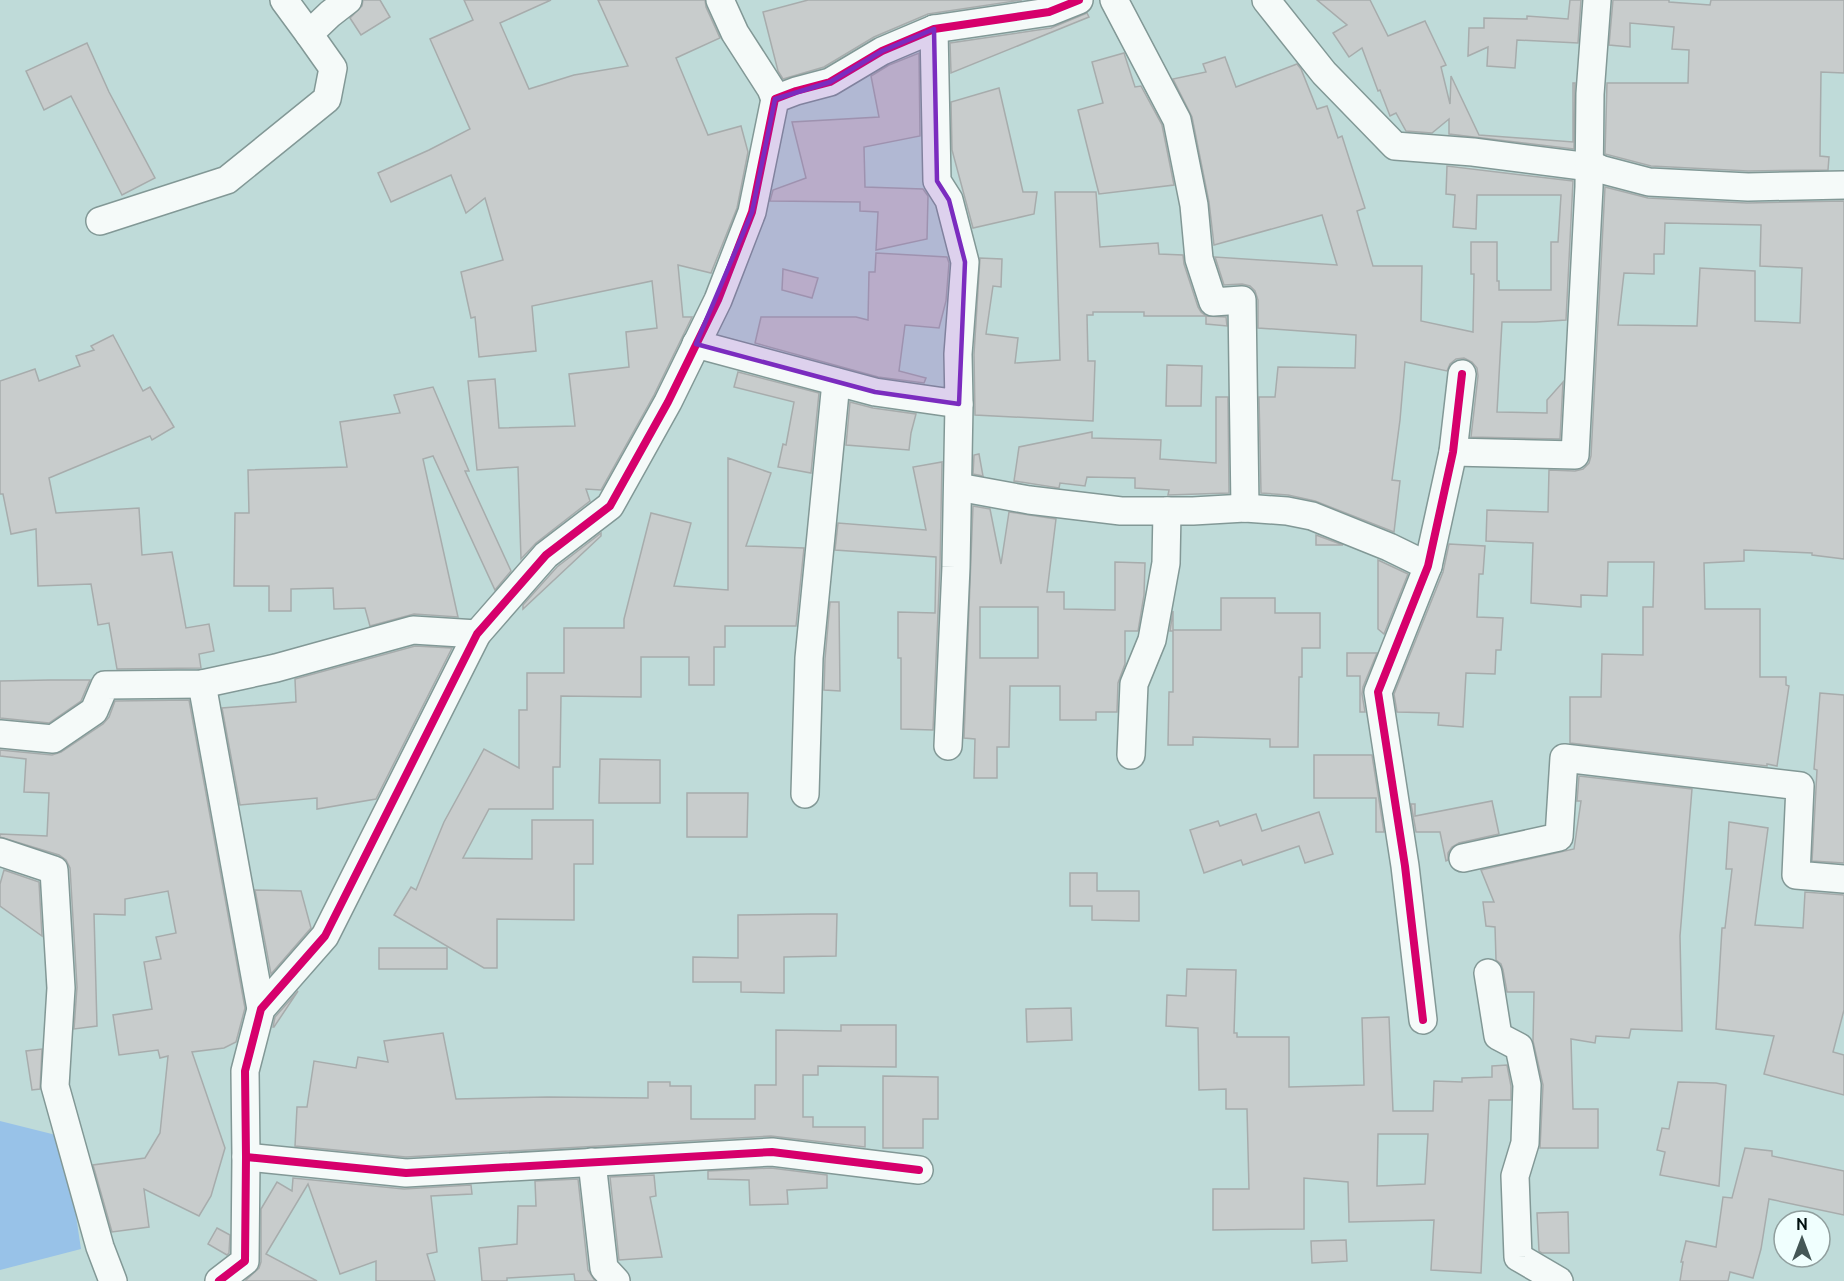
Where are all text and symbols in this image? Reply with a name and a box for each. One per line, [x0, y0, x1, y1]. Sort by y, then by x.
north arrow [1772, 1209, 1832, 1269]
text: N [1796, 1215, 1808, 1233]

